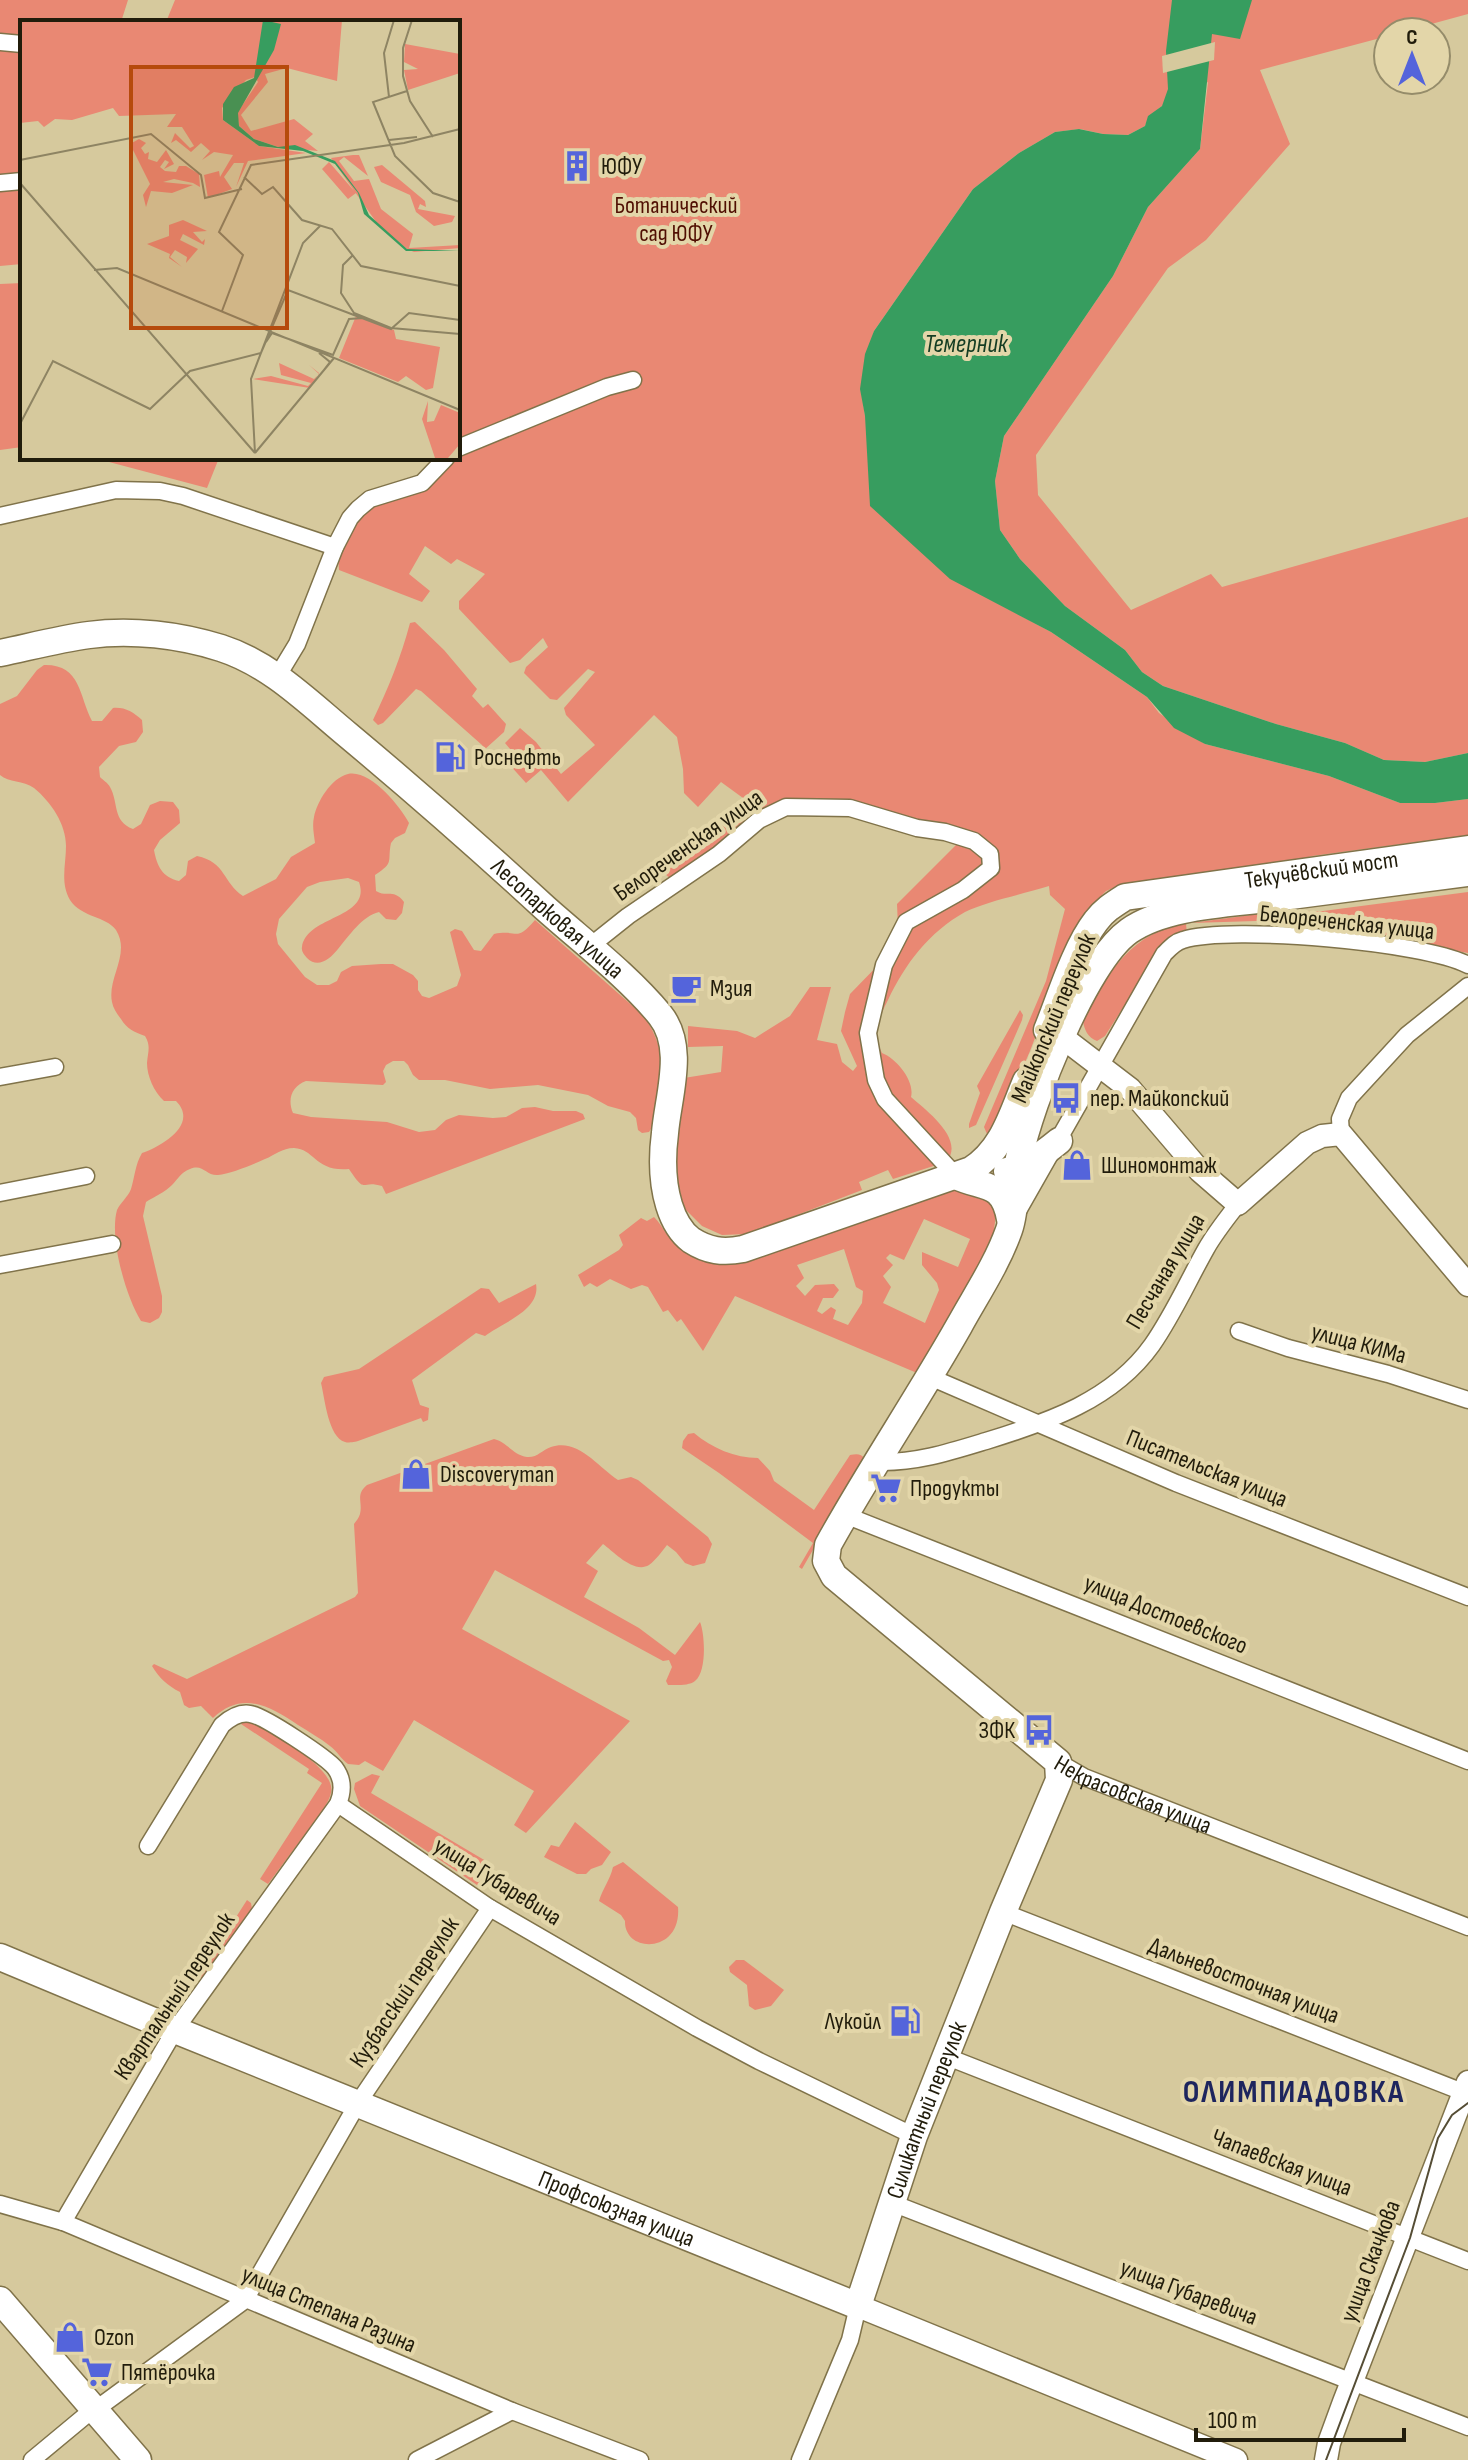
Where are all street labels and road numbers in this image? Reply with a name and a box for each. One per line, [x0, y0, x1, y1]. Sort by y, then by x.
street label: Белореченская улица [608, 783, 768, 908]
street label: Текучёвский мост [1243, 845, 1400, 895]
street label: Лесопарковая улица [484, 852, 630, 985]
street label: Белореченская улица [1258, 899, 1436, 946]
street label: Майкопский переулок [1005, 928, 1103, 1107]
street label: Песчаная улица [1120, 1208, 1211, 1334]
street label: улица КИМа [1308, 1317, 1409, 1370]
street label: Писательская улица [1122, 1423, 1292, 1514]
street label: улица Достоевского [1080, 1568, 1252, 1660]
street label: Некрасовская улица [1049, 1749, 1216, 1840]
street label: улица Губаревича [429, 1831, 567, 1932]
street label: Квартальный переулок [108, 1906, 242, 2086]
street label: Кузбасский переулок [343, 1911, 466, 2073]
street label: Дальневосточная улица [1144, 1931, 1343, 2030]
street label: Силикатный переулок [880, 2016, 973, 2202]
street label: Чапаевская улица [1208, 2122, 1356, 2203]
street label: Профсоюзная улица [534, 2164, 699, 2254]
street label: улица Скачкова [1334, 2196, 1407, 2326]
street label: улица Губаревича [1116, 2253, 1262, 2332]
street label: улица Степана Разина [237, 2260, 420, 2359]

